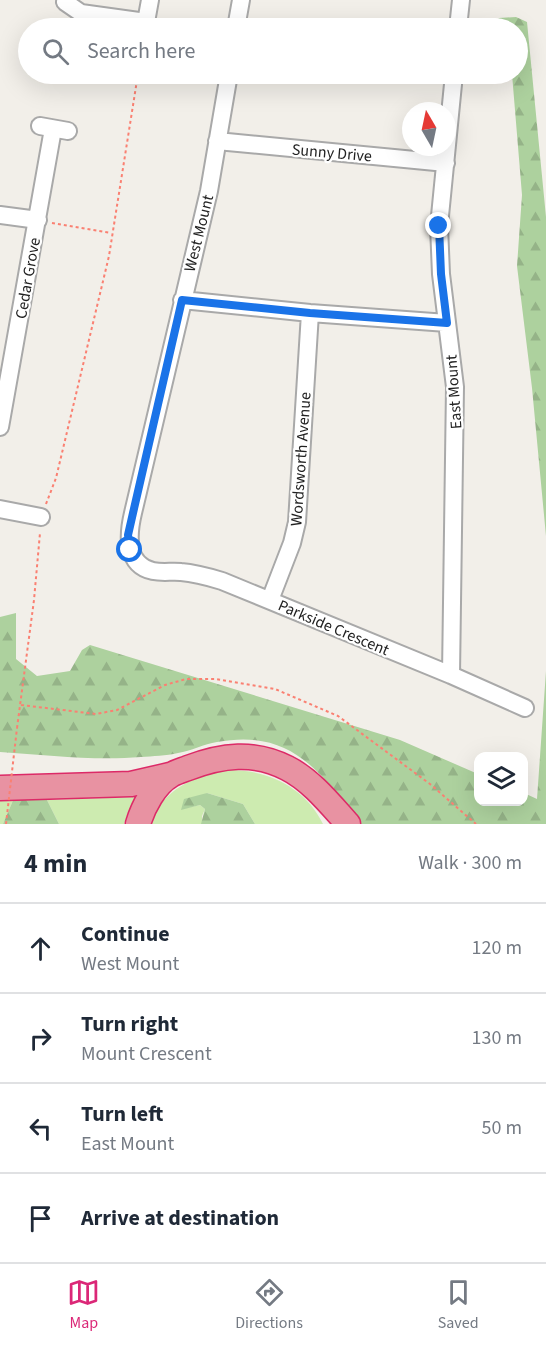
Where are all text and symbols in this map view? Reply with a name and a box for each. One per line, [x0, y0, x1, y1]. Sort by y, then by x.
search box [18, 18, 528, 84]
icon: search [39, 35, 72, 68]
text: Search here [87, 35, 195, 67]
north arrow [402, 102, 456, 156]
street label: Sunny Drive [291, 139, 373, 167]
street label: West Mount [179, 192, 219, 274]
route end [425, 212, 451, 238]
street label: Cedar Grove [10, 236, 46, 320]
street label: East Mount [440, 353, 468, 430]
street label: Wordsworth Avenue [285, 391, 317, 527]
route start [116, 536, 142, 562]
street label: Parkside Crescent [275, 595, 393, 661]
map controls [474, 752, 528, 806]
button: layers [474, 752, 528, 806]
text: 4 min [24, 845, 87, 882]
text: Walk · 300 m [418, 849, 522, 877]
text: Continue [81, 918, 170, 950]
icon: ahead [24, 932, 57, 965]
text: 120 m [472, 934, 522, 962]
text: West Mount [81, 950, 179, 978]
text: Turn right [81, 1008, 178, 1040]
icon: right [24, 1022, 57, 1055]
text: 130 m [472, 1024, 522, 1052]
text: Mount Crescent [81, 1040, 212, 1068]
text: Turn left [81, 1098, 163, 1130]
icon: left [24, 1112, 57, 1145]
text: 50 m [482, 1114, 522, 1142]
text: East Mount [81, 1130, 174, 1158]
icon: arrive [24, 1202, 57, 1235]
text: Arrive at destination [81, 1202, 279, 1234]
tab: Map [67, 1276, 100, 1334]
tab: Directions [235, 1276, 303, 1334]
tab: Saved [438, 1276, 479, 1334]

